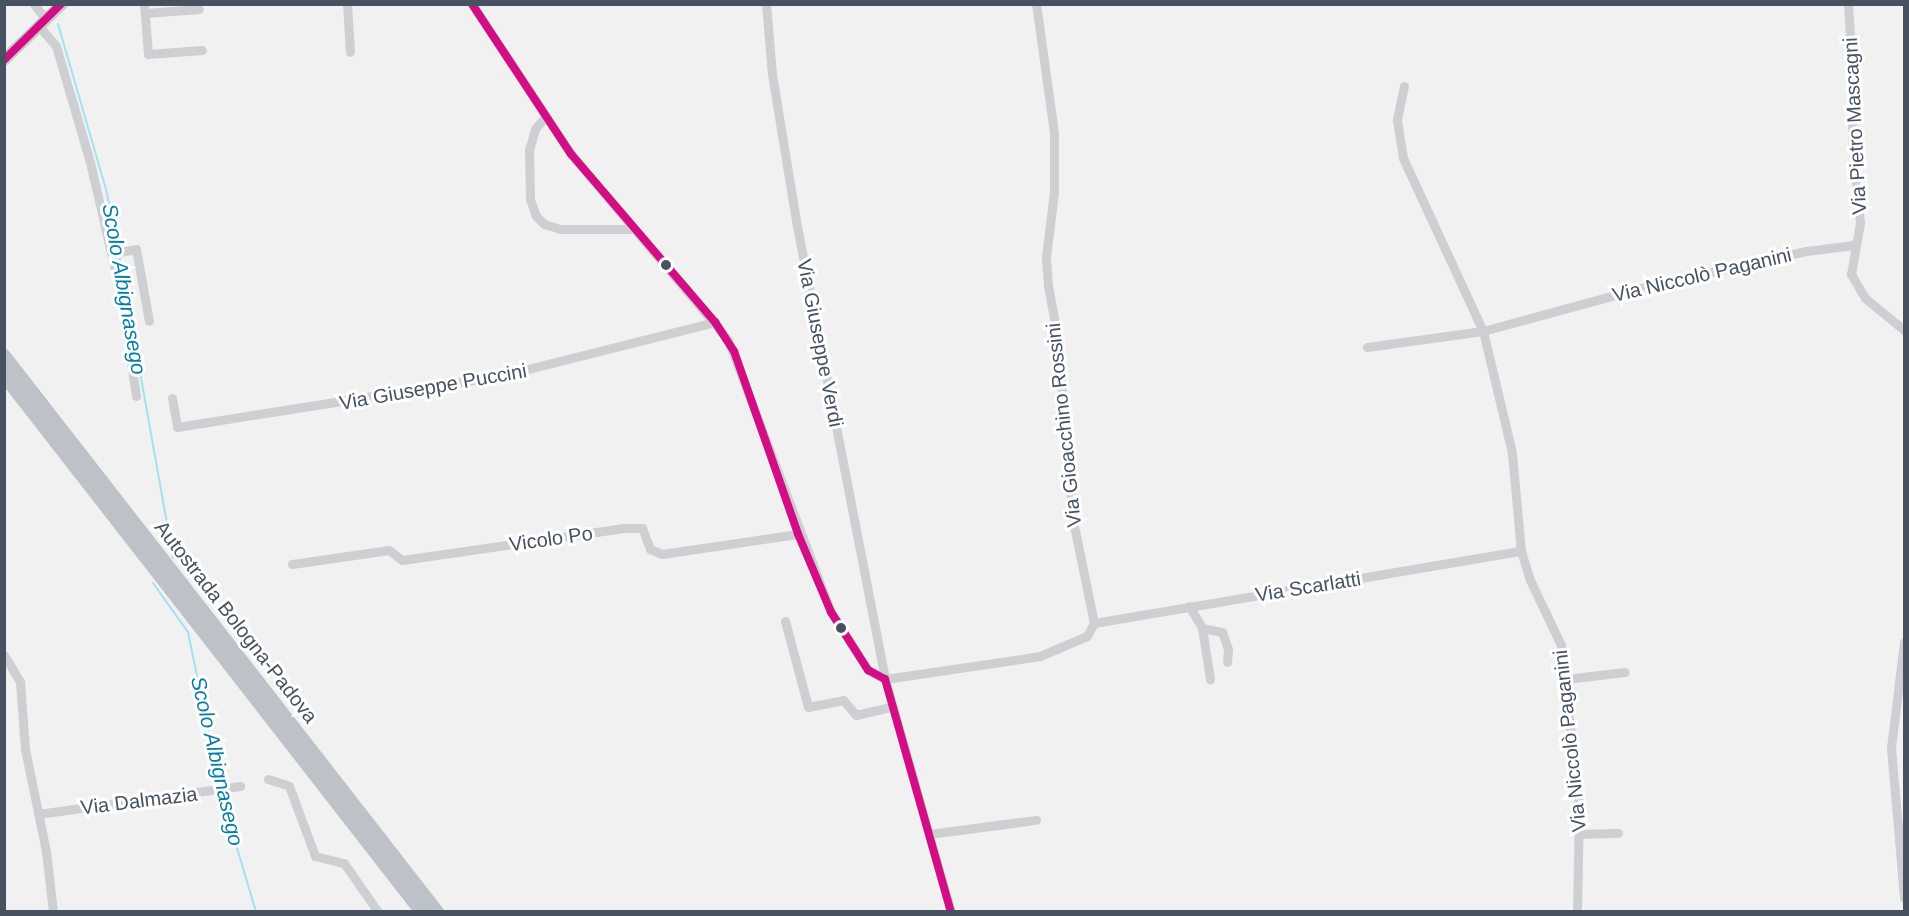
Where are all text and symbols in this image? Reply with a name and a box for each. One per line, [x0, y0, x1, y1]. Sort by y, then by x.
street label: Via Pietro Mascagni [1838, 37, 1872, 215]
water label: Scolo Albignasego [96, 201, 152, 377]
street label: Via Niccolò Paganini [1610, 243, 1794, 307]
street label: Via Giuseppe Verdi [792, 257, 848, 429]
unlabelled marker [660, 259, 672, 271]
street label: Via Gioacchino Rossini [1041, 322, 1087, 528]
street label: Via Giuseppe Puccini [337, 359, 529, 415]
street label: Autostrada Bologna-Padova [150, 516, 322, 728]
street label: Vicolo Po [508, 521, 594, 557]
street label: Via Scarlatti [1254, 567, 1362, 607]
unlabelled marker [835, 622, 847, 634]
street label: Via Niccolò Paganini [1548, 649, 1592, 833]
water label: Scolo Albignasego [185, 673, 249, 849]
street label: Via Dalmazia [79, 782, 199, 820]

